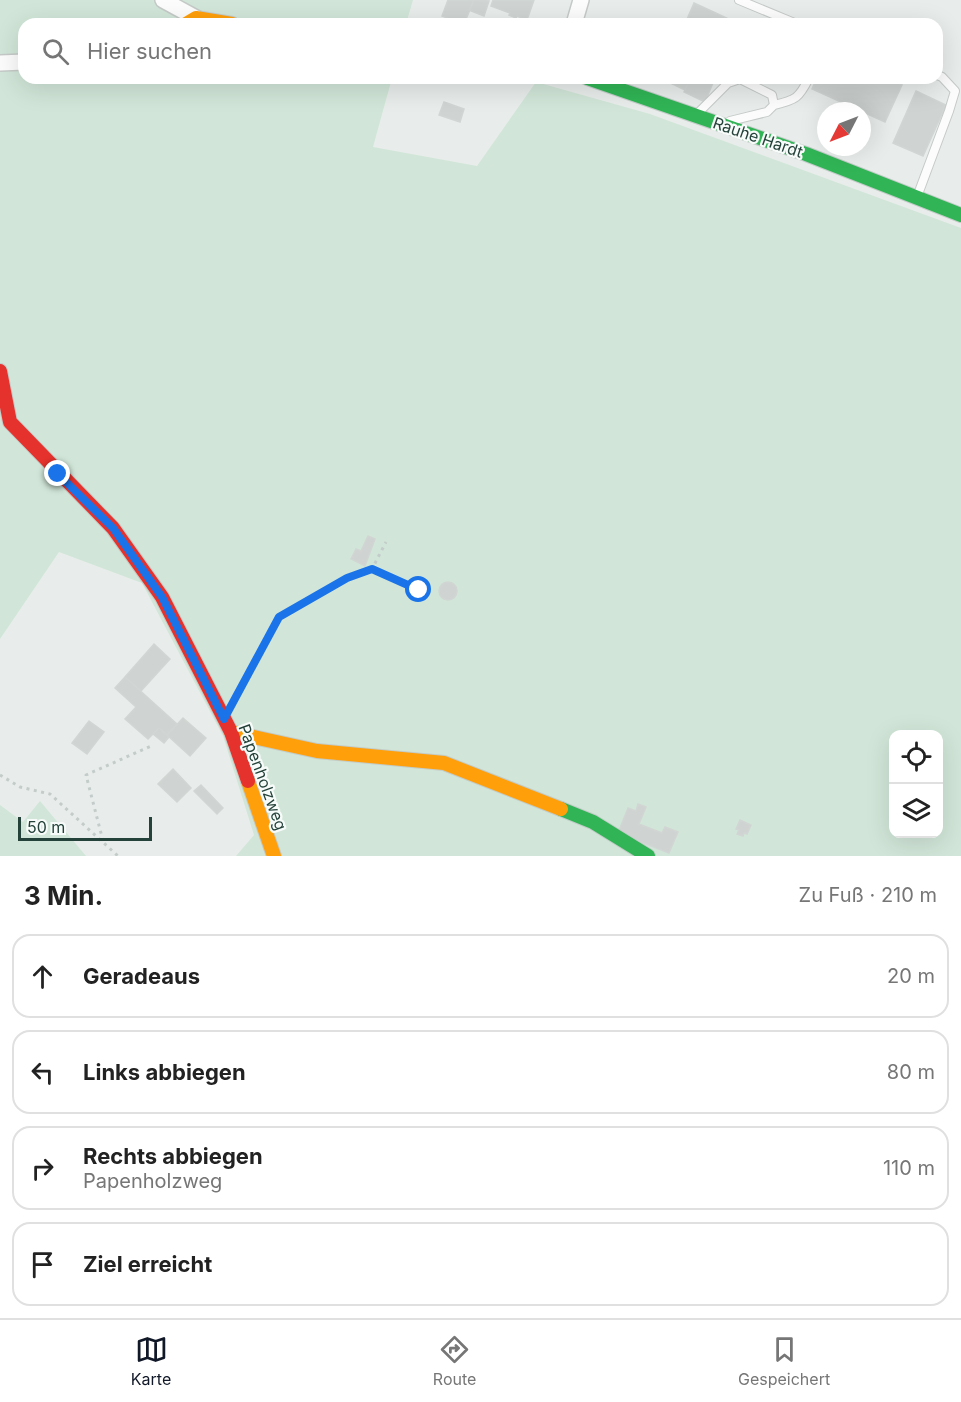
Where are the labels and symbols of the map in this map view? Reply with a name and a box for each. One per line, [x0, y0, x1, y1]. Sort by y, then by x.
north arrow [817, 102, 871, 156]
street label: Rauhe Hardt [710, 112, 806, 162]
route end [44, 460, 70, 486]
route start [405, 576, 431, 602]
street label: Papenholzweg [235, 721, 291, 833]
scale bar [18, 814, 152, 842]

